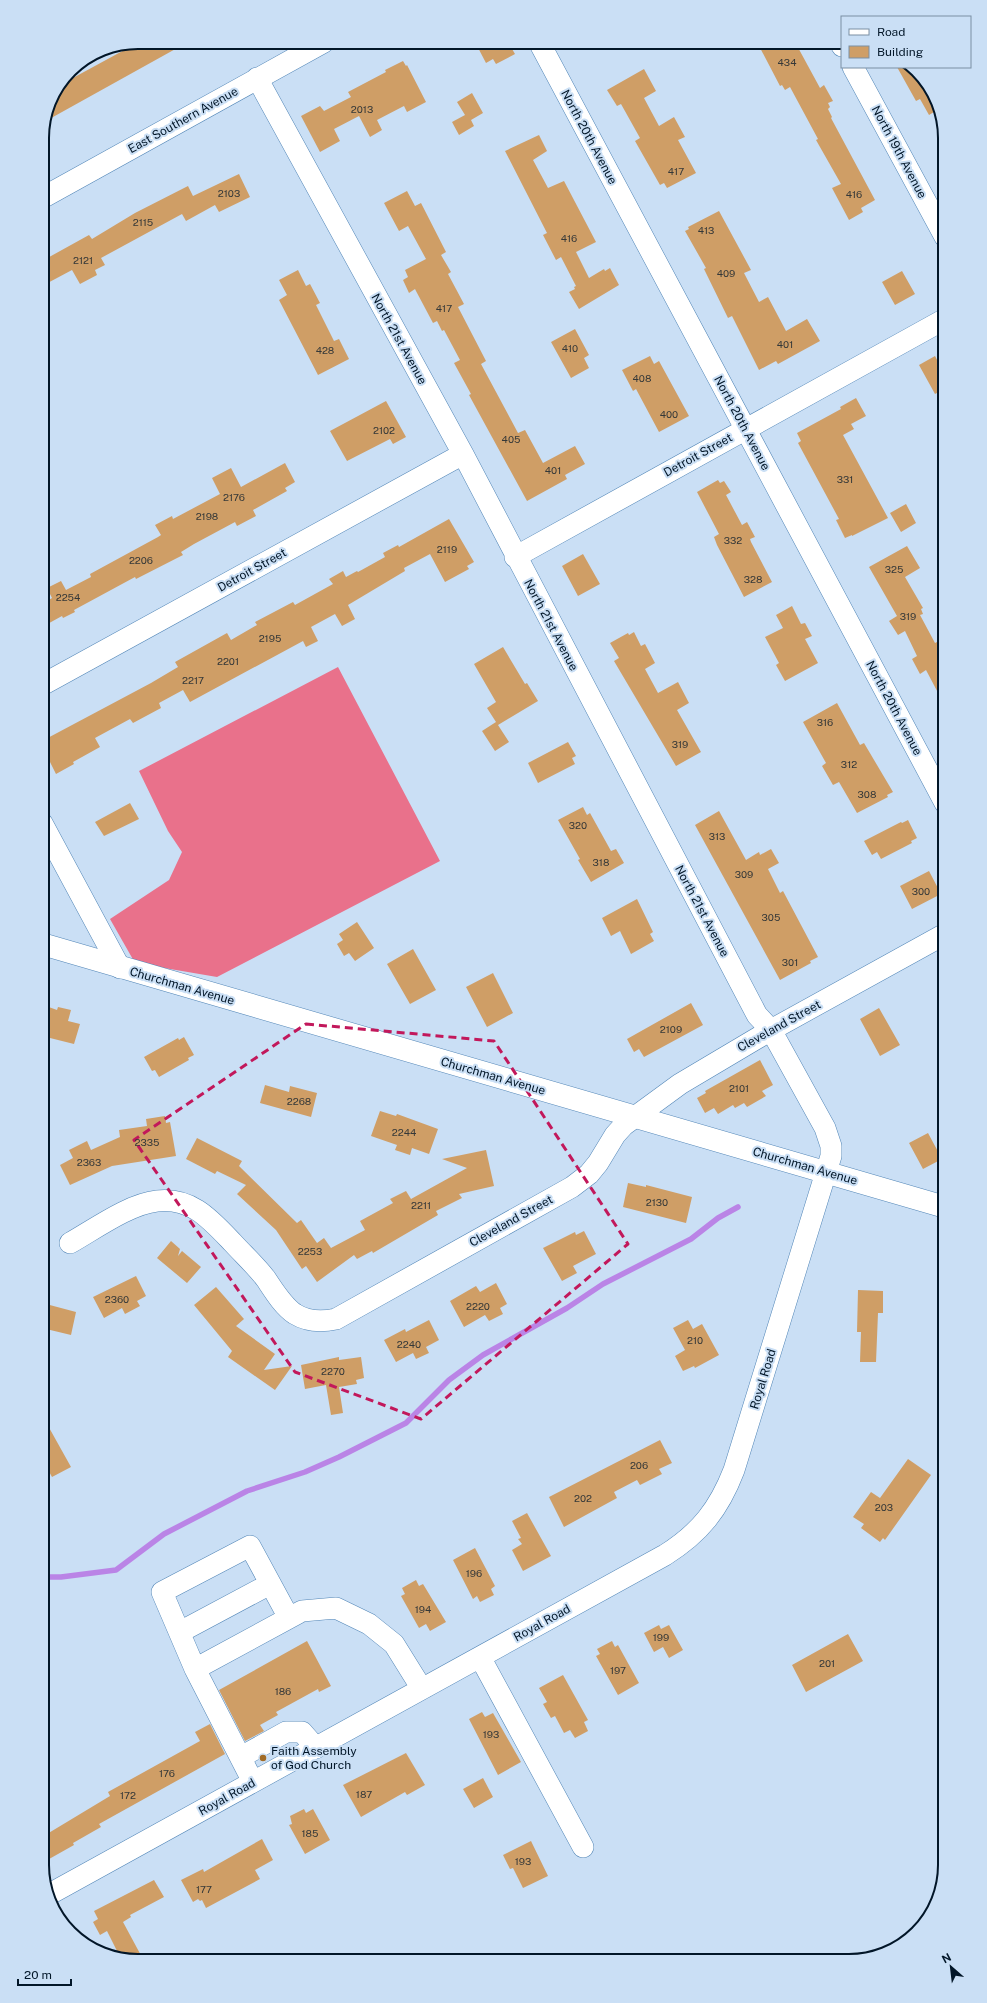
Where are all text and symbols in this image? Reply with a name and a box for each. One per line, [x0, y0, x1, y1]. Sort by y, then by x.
legend [841, 16, 971, 68]
text: Road [877, 25, 905, 39]
text: Building [877, 45, 923, 59]
house number: 434 [778, 56, 796, 68]
street label: East Southern Avenue [126, 84, 241, 156]
street label: North 20th Avenue [558, 87, 620, 187]
house number: 2013 [351, 103, 373, 115]
street label: North 19th Avenue [869, 103, 929, 201]
house number: 417 [668, 165, 684, 177]
house number: 2103 [218, 187, 240, 199]
house number: 416 [846, 188, 862, 200]
house number: 2115 [133, 216, 153, 228]
house number: 413 [698, 224, 714, 236]
house number: 416 [561, 232, 577, 244]
house number: 2121 [73, 254, 93, 266]
house number: 409 [717, 267, 735, 279]
street label: North 21st Avenue [368, 291, 430, 387]
house number: 417 [436, 302, 452, 314]
house number: 401 [777, 338, 793, 350]
house number: 410 [562, 342, 578, 354]
house number: 428 [316, 344, 334, 356]
house number: 408 [633, 372, 651, 384]
street label: North 20th Avenue [711, 373, 773, 473]
house number: 400 [660, 408, 678, 420]
house number: 2102 [373, 424, 395, 436]
street label: Detroit Street [661, 430, 735, 480]
house number: 405 [502, 433, 520, 445]
house number: 401 [545, 464, 561, 476]
house number: 331 [837, 473, 853, 485]
house number: 2176 [223, 491, 245, 503]
house number: 2198 [196, 510, 218, 522]
house number: 332 [724, 534, 742, 546]
house number: 2119 [437, 543, 457, 555]
street label: Detroit Street [215, 545, 289, 595]
house number: 2206 [129, 554, 153, 566]
house number: 325 [885, 563, 903, 575]
house number: 328 [744, 573, 762, 585]
street label: North 21st Avenue [521, 577, 581, 673]
house number: 2254 [56, 591, 80, 603]
house number: 319 [900, 610, 916, 622]
house number: 2195 [259, 632, 281, 644]
house number: 2201 [217, 655, 239, 667]
street label: North 20th Avenue [863, 658, 925, 758]
house number: 2217 [182, 674, 204, 686]
house number: 316 [817, 716, 833, 728]
house number: 319 [672, 738, 688, 750]
house number: 312 [841, 758, 857, 770]
house number: 308 [858, 788, 876, 800]
house number: 320 [569, 819, 587, 831]
house number: 313 [709, 830, 725, 842]
house number: 318 [593, 856, 609, 868]
street label: North 21st Avenue [672, 863, 732, 959]
house number: 309 [735, 868, 753, 880]
house number: 300 [912, 885, 930, 897]
house number: 305 [762, 911, 780, 923]
house number: 301 [782, 956, 798, 968]
street label: Churchman Avenue [128, 964, 236, 1008]
street label: Cleveland Street [735, 997, 823, 1055]
house number: 2109 [660, 1023, 682, 1035]
street label: Churchman Avenue [439, 1054, 547, 1098]
house number: 2101 [729, 1082, 749, 1094]
house number: 2268 [287, 1095, 311, 1107]
house number: 2244 [392, 1126, 416, 1138]
house number: 2335 [135, 1136, 159, 1148]
street label: Churchman Avenue [751, 1144, 859, 1188]
house number: 2363 [77, 1156, 101, 1168]
street label: Cleveland Street [467, 1192, 555, 1250]
house number: 2130 [646, 1196, 668, 1208]
house number: 2211 [411, 1199, 431, 1211]
house number: 2253 [298, 1245, 322, 1257]
house number: 2360 [105, 1293, 129, 1305]
house number: 2220 [466, 1300, 490, 1312]
house number: 210 [687, 1334, 703, 1346]
house number: 2240 [397, 1338, 421, 1350]
street label: Royal Road [747, 1347, 779, 1411]
house number: 2270 [321, 1365, 345, 1377]
house number: 206 [630, 1459, 648, 1471]
house number: 202 [574, 1492, 592, 1504]
house number: 203 [875, 1501, 893, 1513]
house number: 196 [466, 1567, 482, 1579]
street label: Royal Road [511, 1602, 573, 1644]
house number: 194 [415, 1603, 431, 1615]
house number: 199 [653, 1631, 669, 1643]
house number: 201 [819, 1657, 835, 1669]
house number: 197 [610, 1664, 626, 1676]
house number: 186 [275, 1685, 291, 1697]
house number: 193 [483, 1728, 499, 1740]
place label: Faith Assembly of God Church [271, 1744, 357, 1772]
marker: Faith Assembly of God Church [258, 1753, 268, 1763]
house number: 176 [159, 1767, 175, 1779]
street label: Royal Road [196, 1776, 258, 1818]
house number: 187 [356, 1788, 372, 1800]
house number: 172 [120, 1789, 136, 1801]
house number: 185 [302, 1827, 318, 1839]
house number: 193 [515, 1855, 531, 1867]
house number: 177 [196, 1883, 212, 1895]
north arrow [931, 1947, 971, 1987]
text: N [940, 1951, 953, 1965]
scale bar [18, 1961, 71, 1987]
text: 20 m [24, 1968, 52, 1982]

